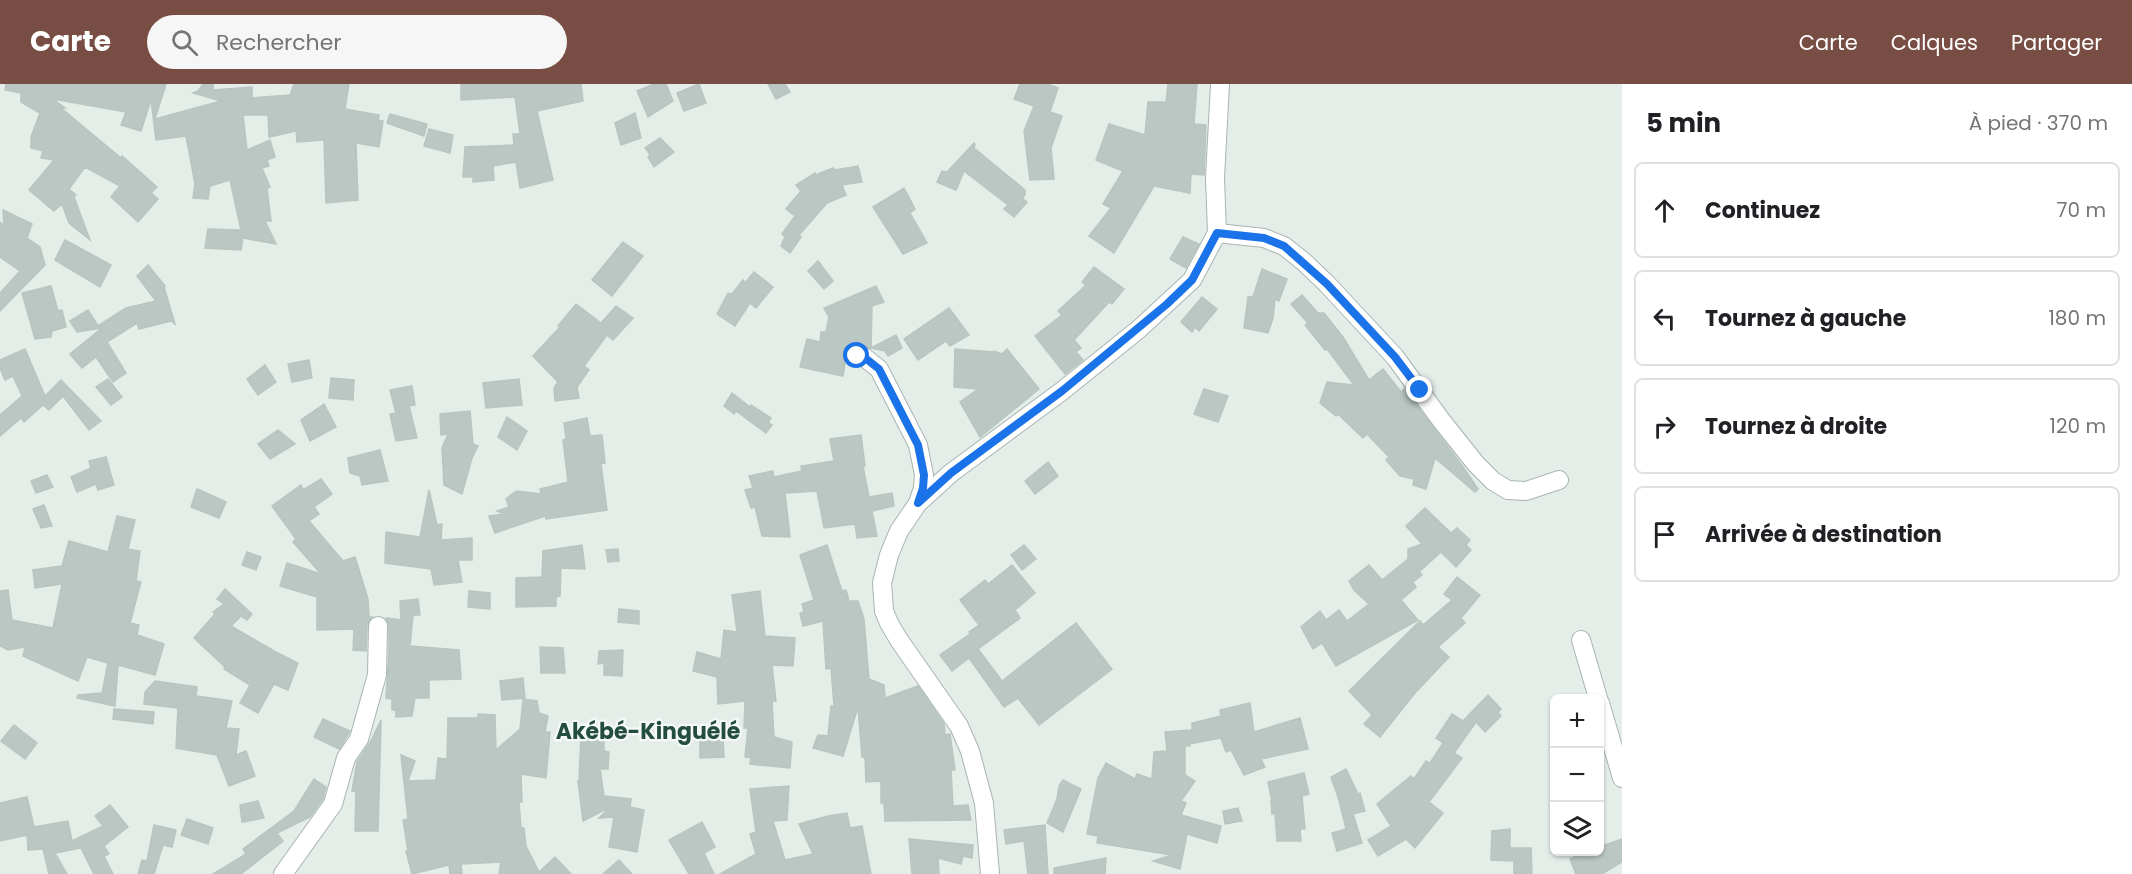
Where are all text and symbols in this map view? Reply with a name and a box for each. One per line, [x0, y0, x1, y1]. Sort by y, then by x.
search box [147, 15, 567, 69]
text: Carte [30, 22, 111, 61]
icon: search [168, 26, 201, 59]
text: Rechercher [216, 27, 342, 58]
text: Carte [1799, 28, 1858, 57]
text: Calques [1891, 28, 1978, 57]
text: Partager [2011, 28, 2102, 57]
text: 5 min [1646, 105, 1721, 141]
text: À pied · 370 m [1969, 109, 2108, 137]
icon: ahead [1648, 194, 1681, 227]
text: Continuez [1705, 195, 1820, 226]
text: 70 m [2057, 196, 2106, 224]
icon: left [1648, 302, 1681, 335]
text: Tournez à gauche [1705, 303, 1906, 334]
text: 180 m [2048, 304, 2106, 332]
route start [843, 342, 869, 368]
route end [1406, 376, 1432, 402]
icon: right [1648, 410, 1681, 443]
text: Tournez à droite [1705, 411, 1887, 442]
text: 120 m [2050, 412, 2106, 440]
icon: arrive [1648, 518, 1681, 551]
text: Arrivée à destination [1705, 519, 1942, 550]
map controls [1550, 694, 1604, 856]
button: + [1550, 694, 1604, 748]
district label: Akébé-Kinguélé [556, 716, 740, 747]
button: − [1550, 748, 1604, 802]
button: layers [1550, 802, 1604, 856]

